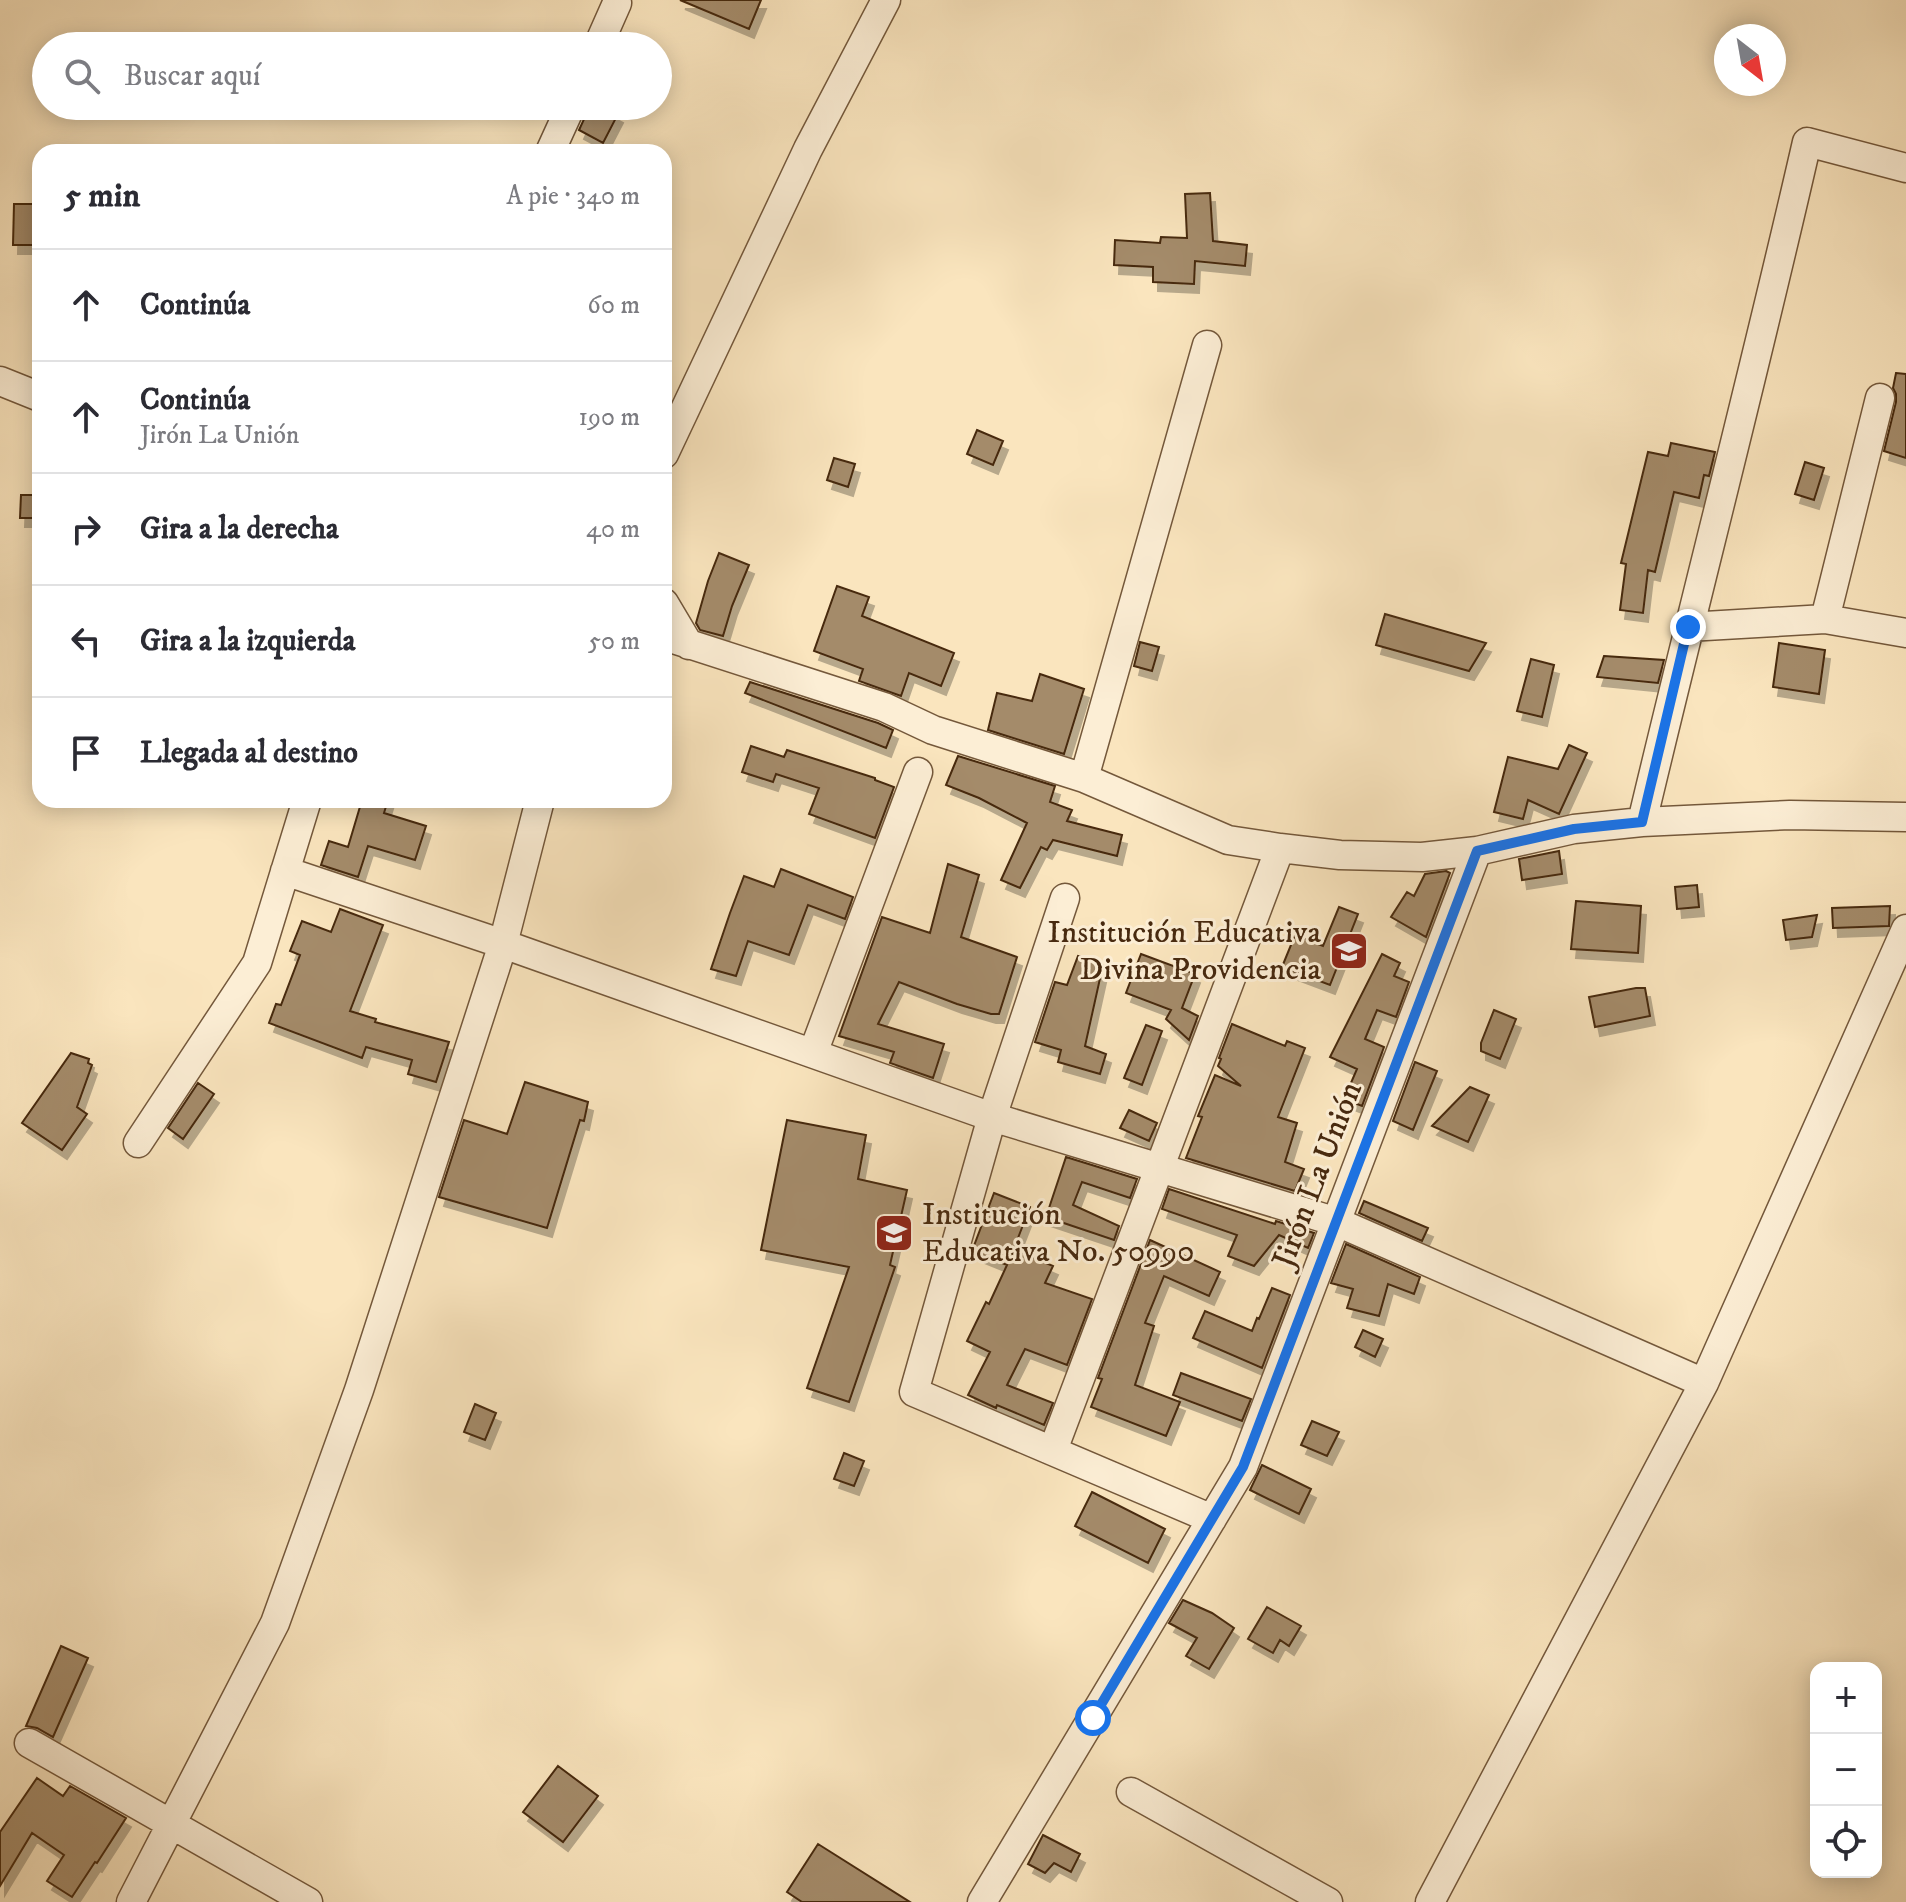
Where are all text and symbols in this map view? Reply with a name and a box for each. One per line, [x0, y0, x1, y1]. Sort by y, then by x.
north arrow [1714, 24, 1786, 96]
search box [32, 32, 672, 120]
icon: search [60, 54, 104, 98]
text: Buscar aquí [124, 58, 261, 95]
text: 5 min [64, 175, 140, 217]
text: A pie · 340 m [506, 180, 640, 213]
icon: ahead [64, 283, 108, 327]
text: Continúa [140, 287, 250, 324]
text: 60 m [587, 289, 640, 322]
text: Continúa [140, 382, 250, 419]
icon: ahead [64, 395, 108, 439]
text: 190 m [578, 401, 640, 434]
text: Jirón La Unión [140, 419, 299, 452]
icon: right [64, 507, 108, 551]
text: Gira a la derecha [140, 511, 339, 548]
text: 40 m [586, 513, 640, 546]
route end [1670, 609, 1706, 645]
icon: left [64, 619, 108, 663]
text: Gira a la izquierda [140, 623, 355, 660]
text: 50 m [588, 625, 640, 658]
icon: arrive [64, 731, 108, 775]
text: Llegada al destino [140, 735, 358, 772]
place label: Institución Educativa Divina Providencia [1048, 913, 1321, 990]
school or university icon: Institución Educativa Divina Providencia [1328, 930, 1370, 972]
street label: Jirón La Unión [1263, 1076, 1372, 1277]
place label: Institución Educativa No. 50990 [922, 1195, 1194, 1272]
school or university icon: Institución Educativa No. 50990 [873, 1212, 915, 1254]
map controls [1810, 1662, 1882, 1878]
button: + [1810, 1662, 1882, 1734]
route start [1075, 1700, 1111, 1736]
button: − [1810, 1734, 1882, 1806]
button: locate [1810, 1806, 1882, 1878]

